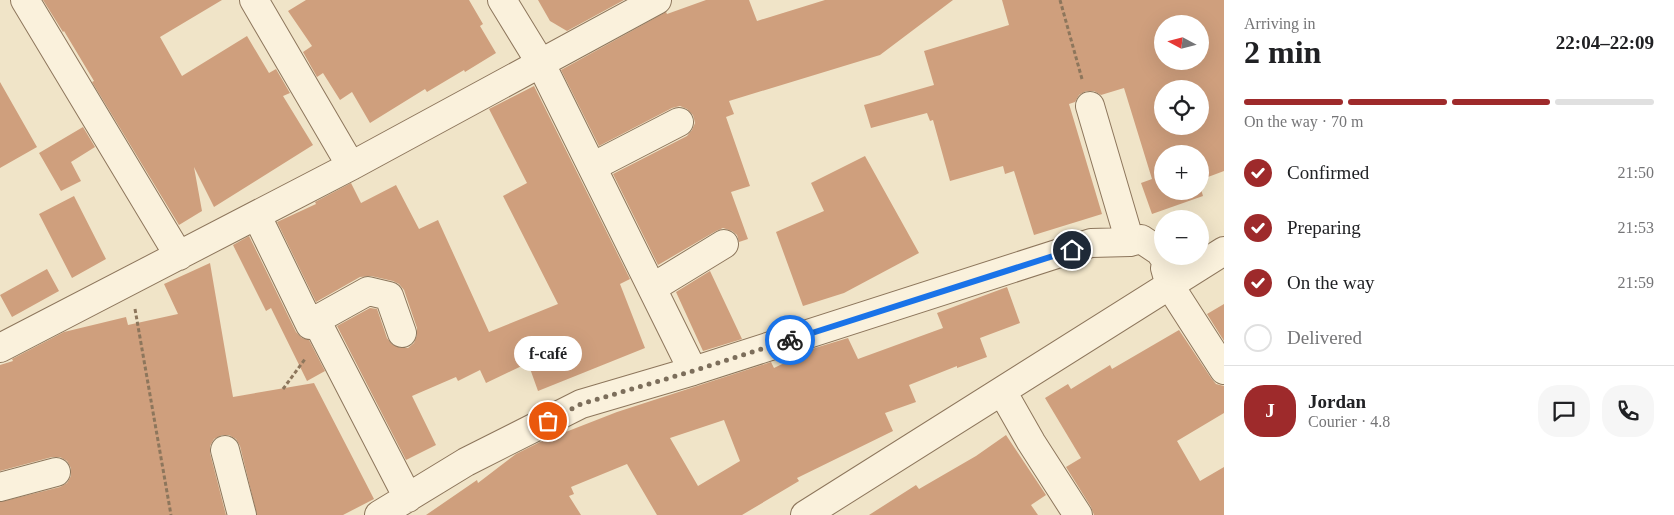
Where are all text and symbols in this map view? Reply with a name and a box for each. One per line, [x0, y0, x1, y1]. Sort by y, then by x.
north arrow [1154, 15, 1209, 70]
map controls [1154, 15, 1209, 265]
text: Arriving in [1244, 15, 1316, 32]
text: 22:04–22:09 [1556, 32, 1654, 53]
text: 2 min [1244, 34, 1321, 70]
button: locate [1154, 80, 1209, 135]
text: On the way · 70 m [1244, 113, 1364, 130]
button: + [1154, 145, 1209, 200]
icon: check [1244, 159, 1272, 187]
text: Confirmed [1287, 162, 1369, 183]
text: 21:50 [1618, 164, 1654, 181]
button: − [1154, 210, 1209, 265]
icon: check [1244, 214, 1272, 242]
text: Preparing [1287, 217, 1361, 238]
text: 21:53 [1618, 219, 1654, 236]
pin [1051, 229, 1093, 271]
icon: home [1058, 236, 1086, 264]
icon: check [1244, 269, 1272, 297]
text: On the way [1287, 272, 1375, 293]
text: 21:59 [1618, 274, 1654, 291]
courier [765, 315, 815, 365]
icon: bike [776, 326, 804, 354]
text: Delivered [1287, 327, 1362, 348]
callout: f-café [514, 336, 582, 371]
text: f-café [529, 345, 567, 362]
button: chat [1538, 385, 1590, 437]
button: phone [1602, 385, 1654, 437]
text: Jordan [1308, 391, 1366, 412]
pin [527, 400, 569, 442]
text: J [1265, 400, 1275, 421]
icon: bag [534, 407, 562, 435]
text: Courier · 4.8 [1308, 413, 1390, 430]

